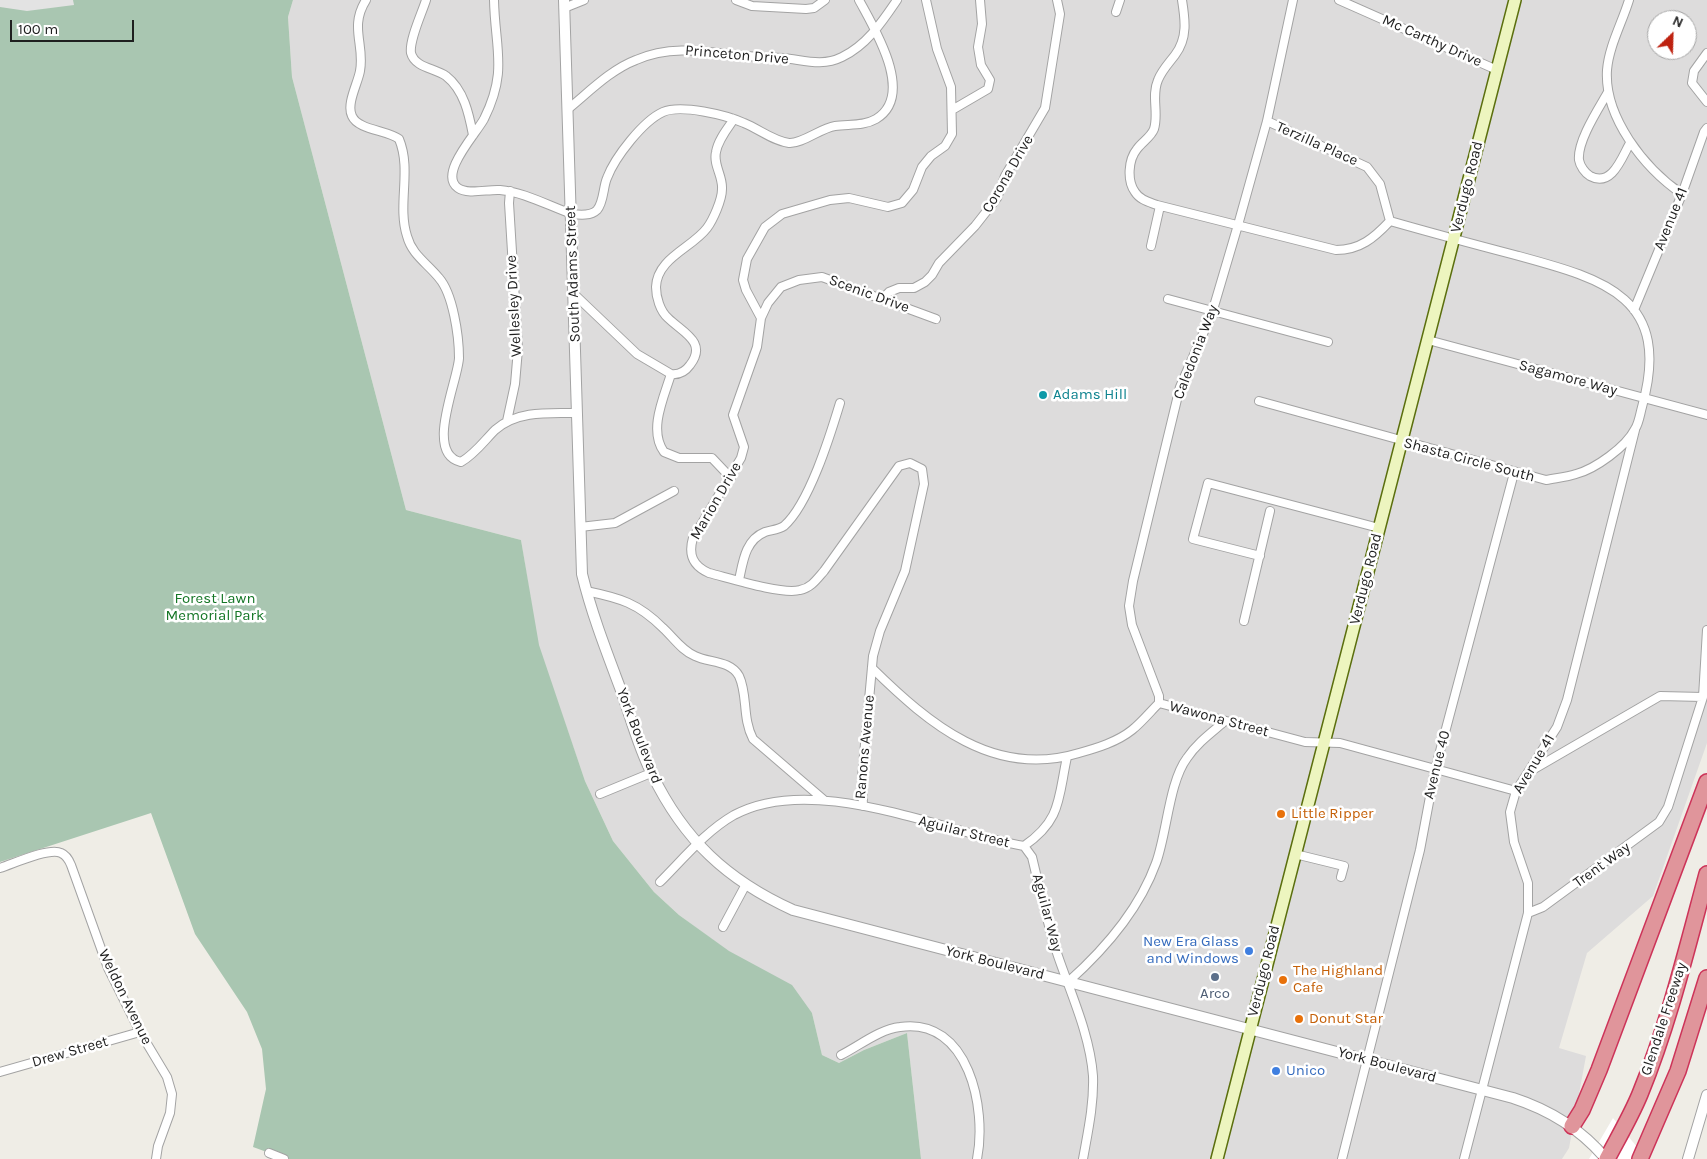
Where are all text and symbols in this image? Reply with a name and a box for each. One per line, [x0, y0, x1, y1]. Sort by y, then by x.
scale bar [12, 10, 136, 42]
north arrow [1647, 10, 1697, 60]
street label: Mc Carthy Drive [1379, 11, 1485, 71]
text: N [1670, 12, 1686, 32]
text: 100 m [18, 20, 58, 38]
street label: Princeton Drive [684, 41, 790, 69]
street label: Terzilla Place [1273, 118, 1361, 170]
street label: Corona Drive [978, 132, 1038, 216]
street label: Verdugo Road [1447, 139, 1487, 235]
street label: Avenue 41 [1650, 185, 1692, 253]
street label: South Adams Street [562, 205, 584, 343]
street label: Wellesley Drive [502, 255, 526, 357]
street label: Scenic Drive [826, 271, 912, 317]
street label: Caledonia Way [1170, 302, 1222, 402]
street label: Sagamore Way [1517, 356, 1619, 400]
place label: Adams Hill [1053, 386, 1127, 404]
marker: Adams Hill [1037, 389, 1049, 401]
street label: Shasta Circle South [1401, 434, 1537, 486]
street label: Marion Drive [687, 459, 745, 543]
street label: Verdugo Road [1346, 531, 1386, 627]
park label: Forest Lawn Memorial Park [166, 590, 264, 625]
street label: York Boulevard [612, 685, 666, 787]
street label: Ranons Avenue [851, 694, 879, 800]
street label: Wawona Street [1167, 697, 1271, 741]
street label: Avenue 40 [1420, 729, 1454, 801]
street label: Avenue 41 [1509, 731, 1559, 797]
place label: Little Ripper [1291, 805, 1374, 823]
marker: Little Ripper [1275, 808, 1287, 820]
street label: Aguilar Street [917, 812, 1011, 852]
street label: Trent Way [1570, 838, 1634, 892]
street label: Aguilar Way [1028, 872, 1066, 954]
street label: Verdugo Road [1244, 923, 1284, 1019]
place label: New Era Glass and Windows [1143, 933, 1239, 968]
street label: York Boulevard [944, 942, 1046, 984]
marker: New Era Glass and Windows [1243, 945, 1255, 957]
street label: Weldon Avenue [94, 946, 156, 1048]
street label: Glendale Freeway [1637, 960, 1691, 1078]
place label: The Highland Cafe [1293, 962, 1383, 997]
marker: Arco [1209, 971, 1221, 983]
marker: The Highland Cafe [1277, 974, 1289, 986]
place label: Arco [1200, 985, 1230, 1003]
place label: Donut Star [1309, 1010, 1383, 1028]
marker: Donut Star [1293, 1013, 1305, 1025]
street label: Drew Street [30, 1033, 110, 1071]
street label: York Boulevard [1336, 1043, 1438, 1087]
place label: Unico [1286, 1062, 1325, 1080]
marker: Unico [1270, 1065, 1282, 1077]

